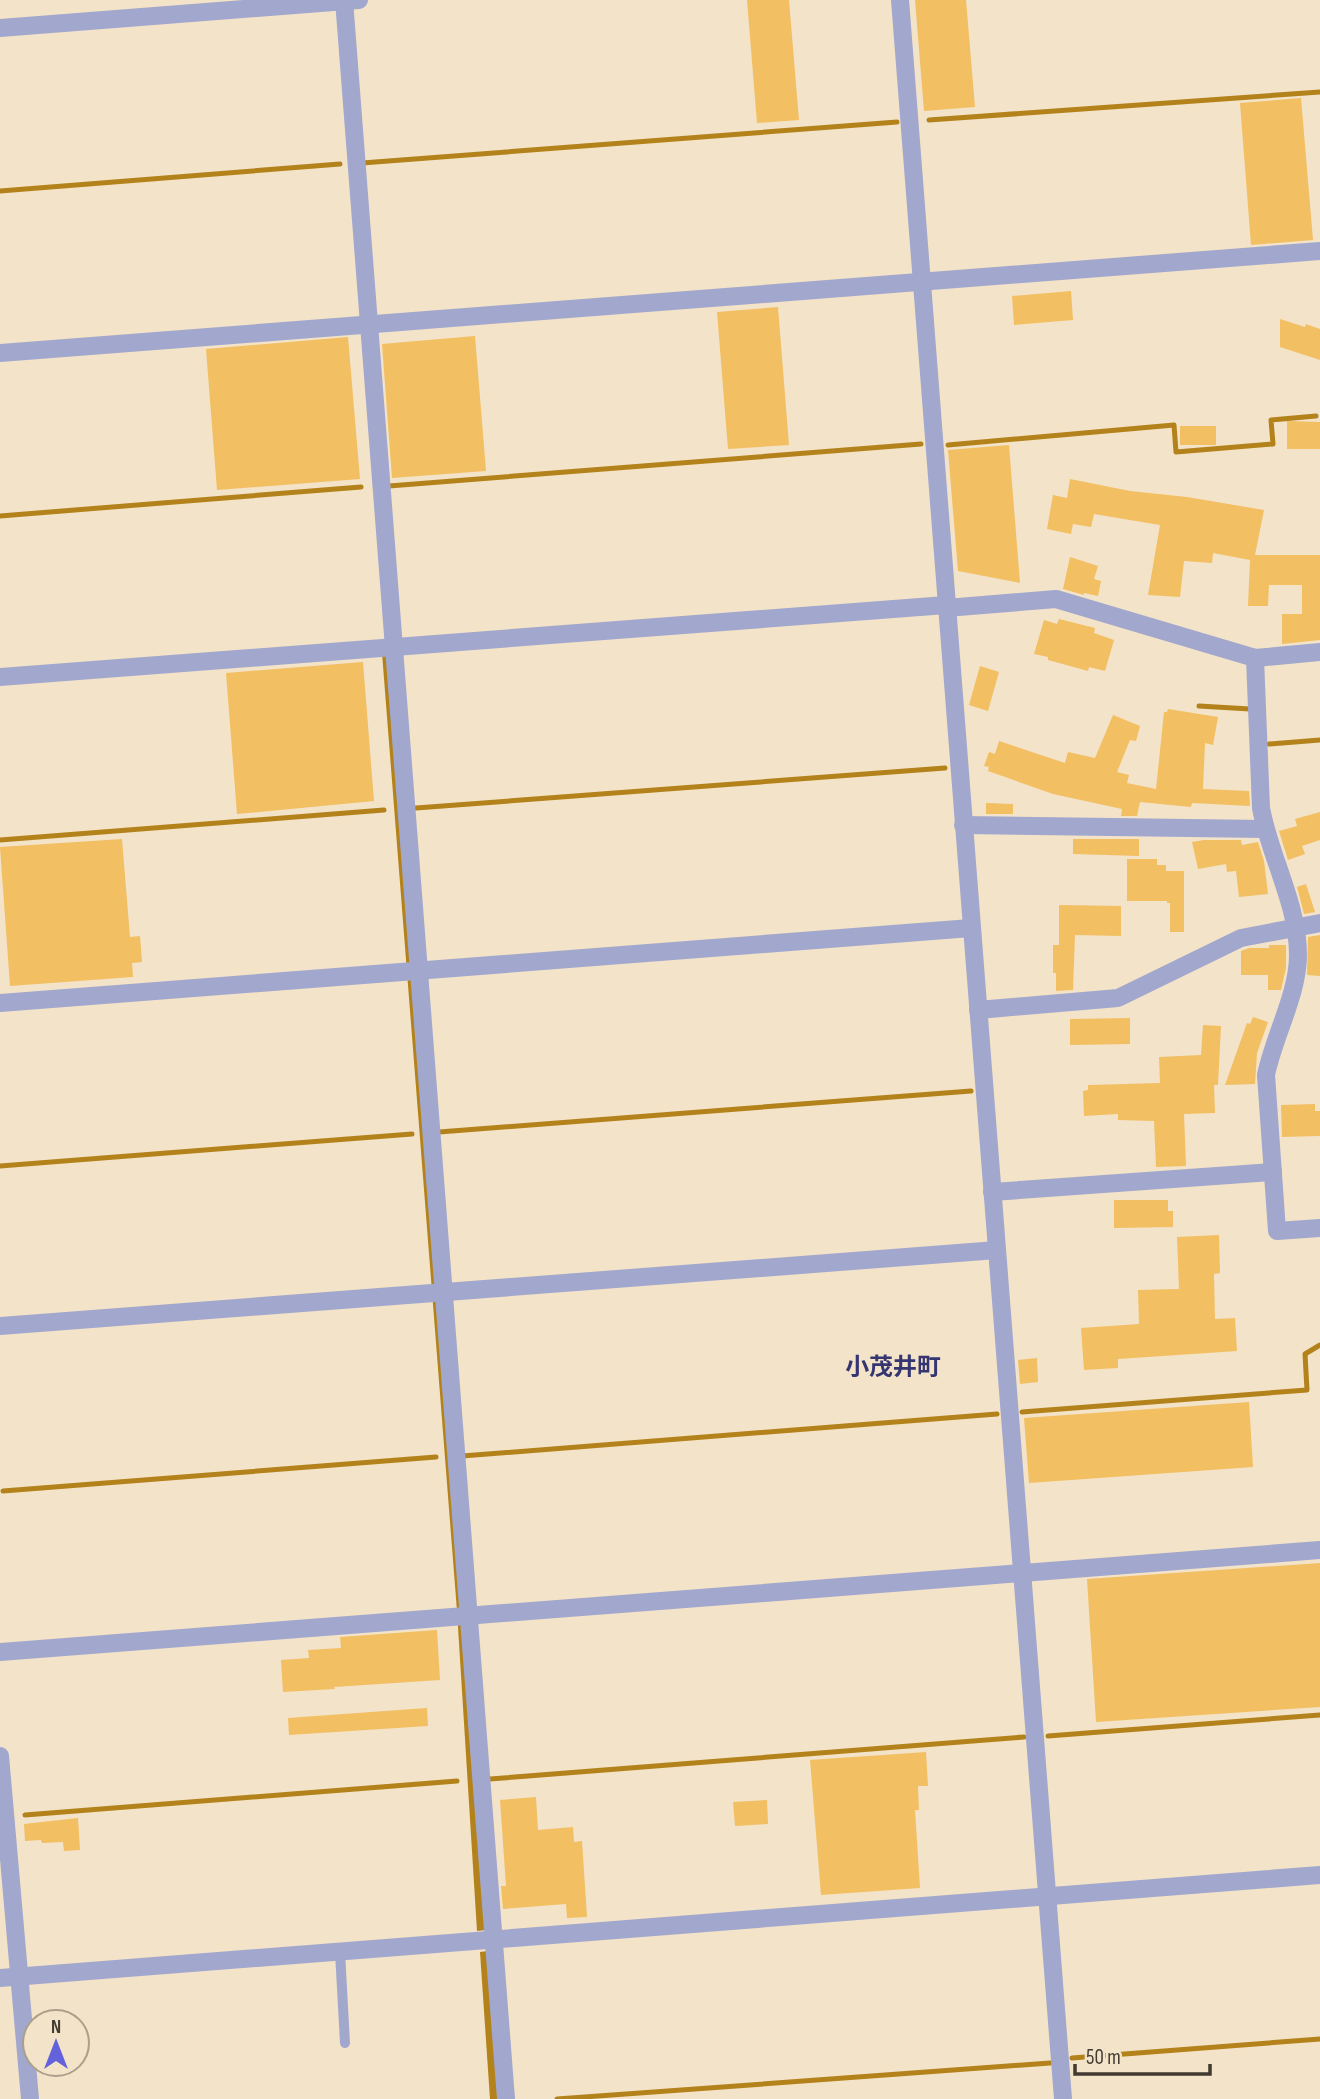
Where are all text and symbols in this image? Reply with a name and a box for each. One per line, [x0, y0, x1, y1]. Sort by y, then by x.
district label: 小茂井町 [845, 1353, 941, 1382]
north arrow [21, 2008, 91, 2078]
text: N [51, 2016, 61, 2039]
scale bar [1075, 2032, 1210, 2076]
text: 50 m [1086, 2045, 1121, 2070]

